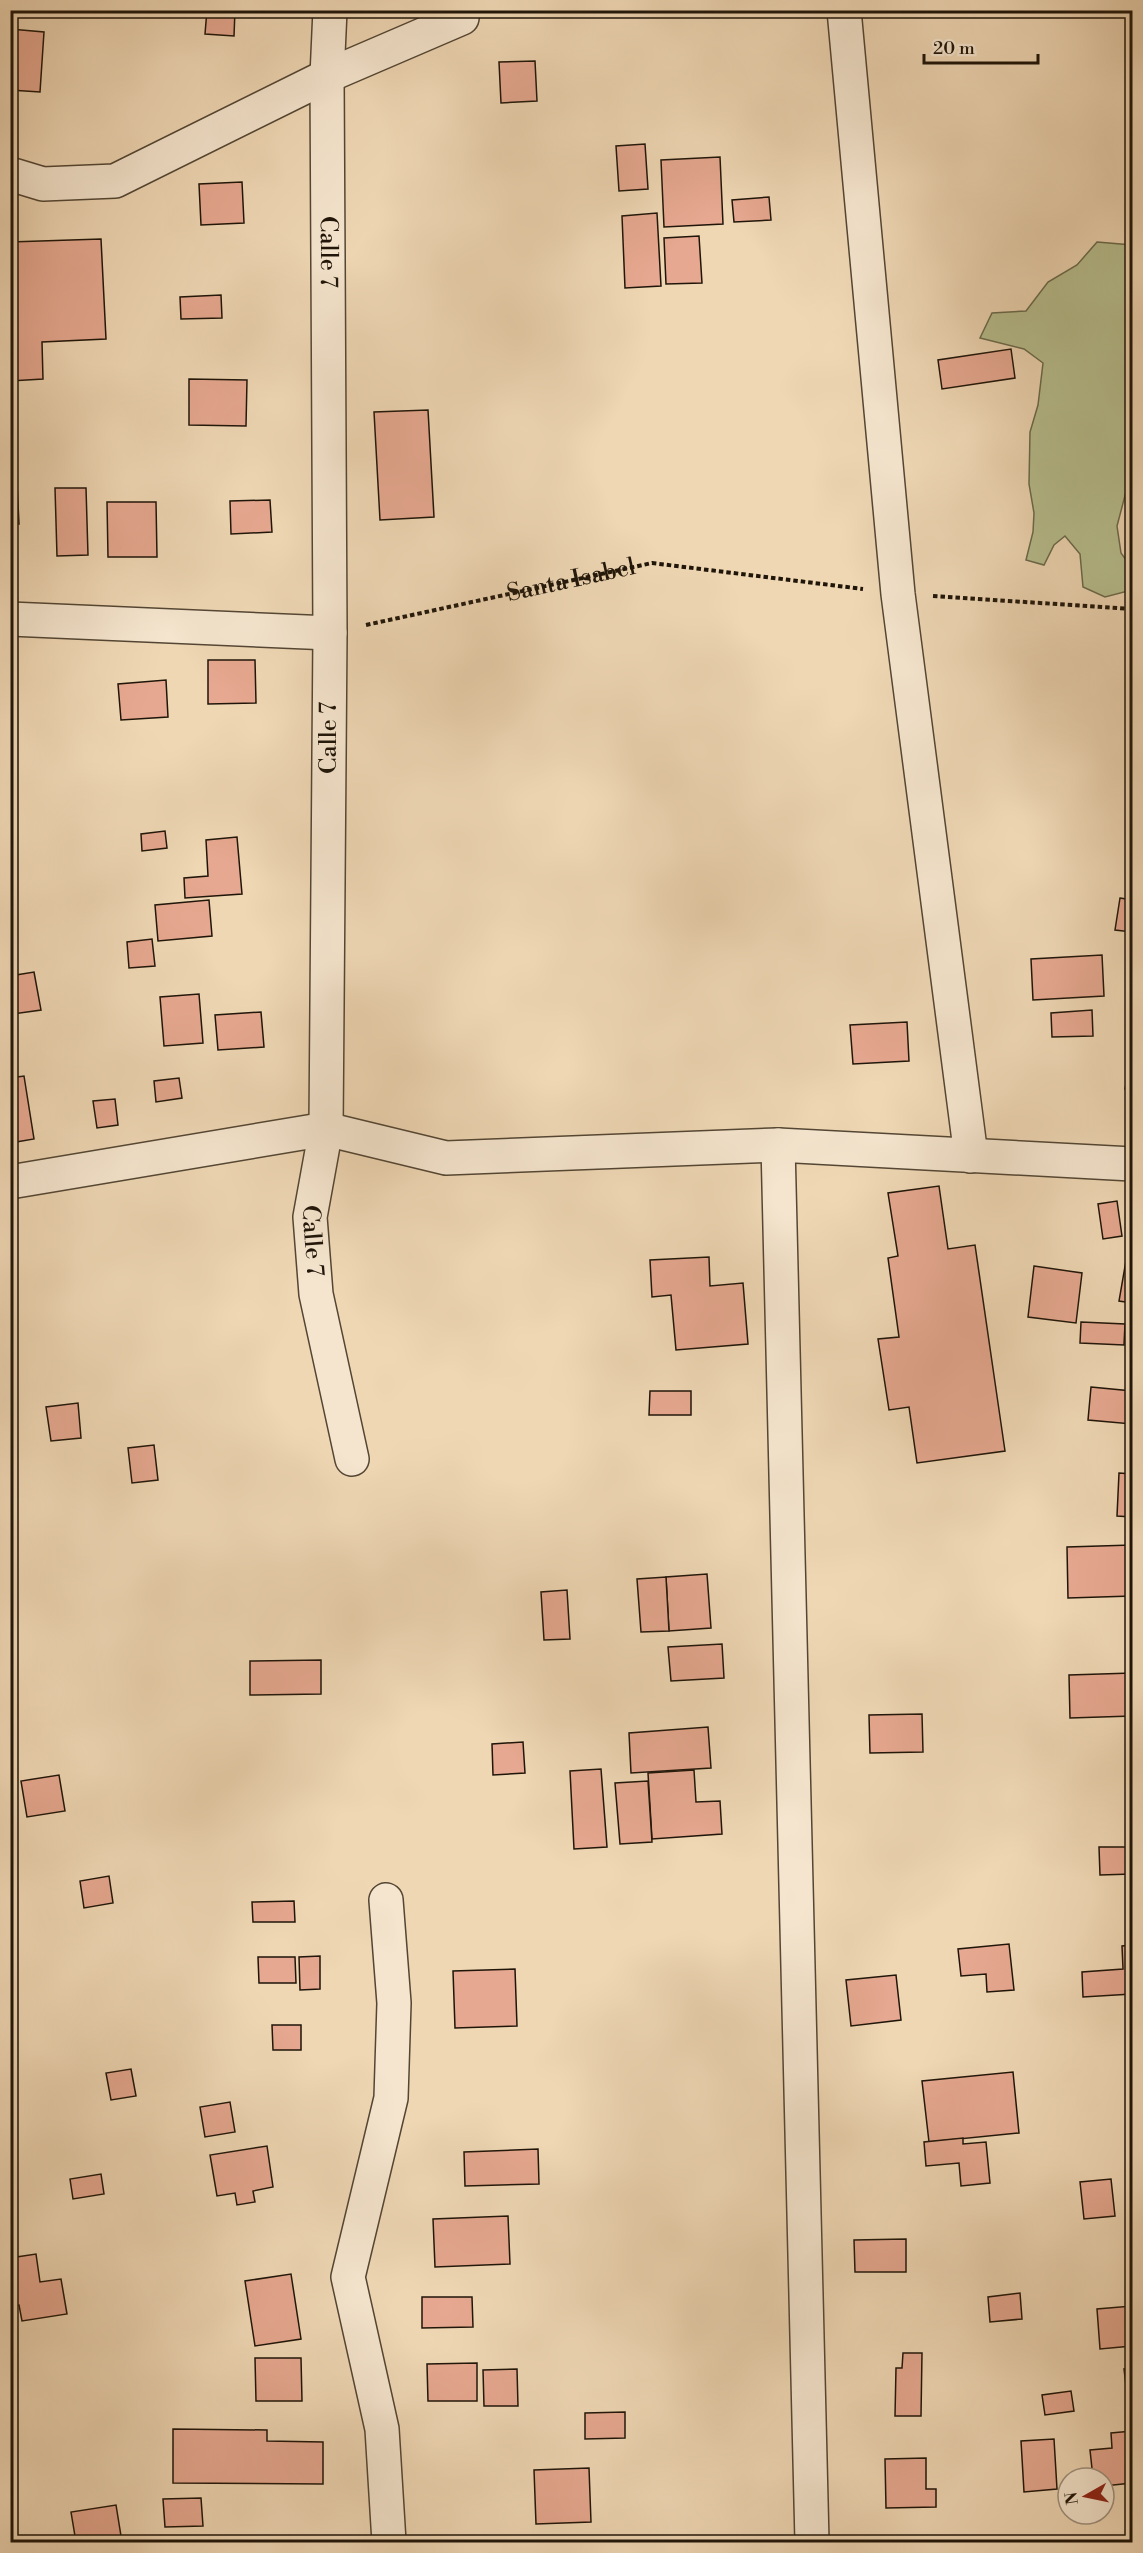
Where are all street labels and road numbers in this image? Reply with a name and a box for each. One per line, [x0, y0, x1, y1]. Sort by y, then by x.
street label: Calle 7 [313, 216, 343, 288]
street label: Santa Isabel [504, 552, 638, 609]
street label: Calle 7 [314, 702, 344, 774]
street label: Calle 7 [295, 1202, 330, 1277]

